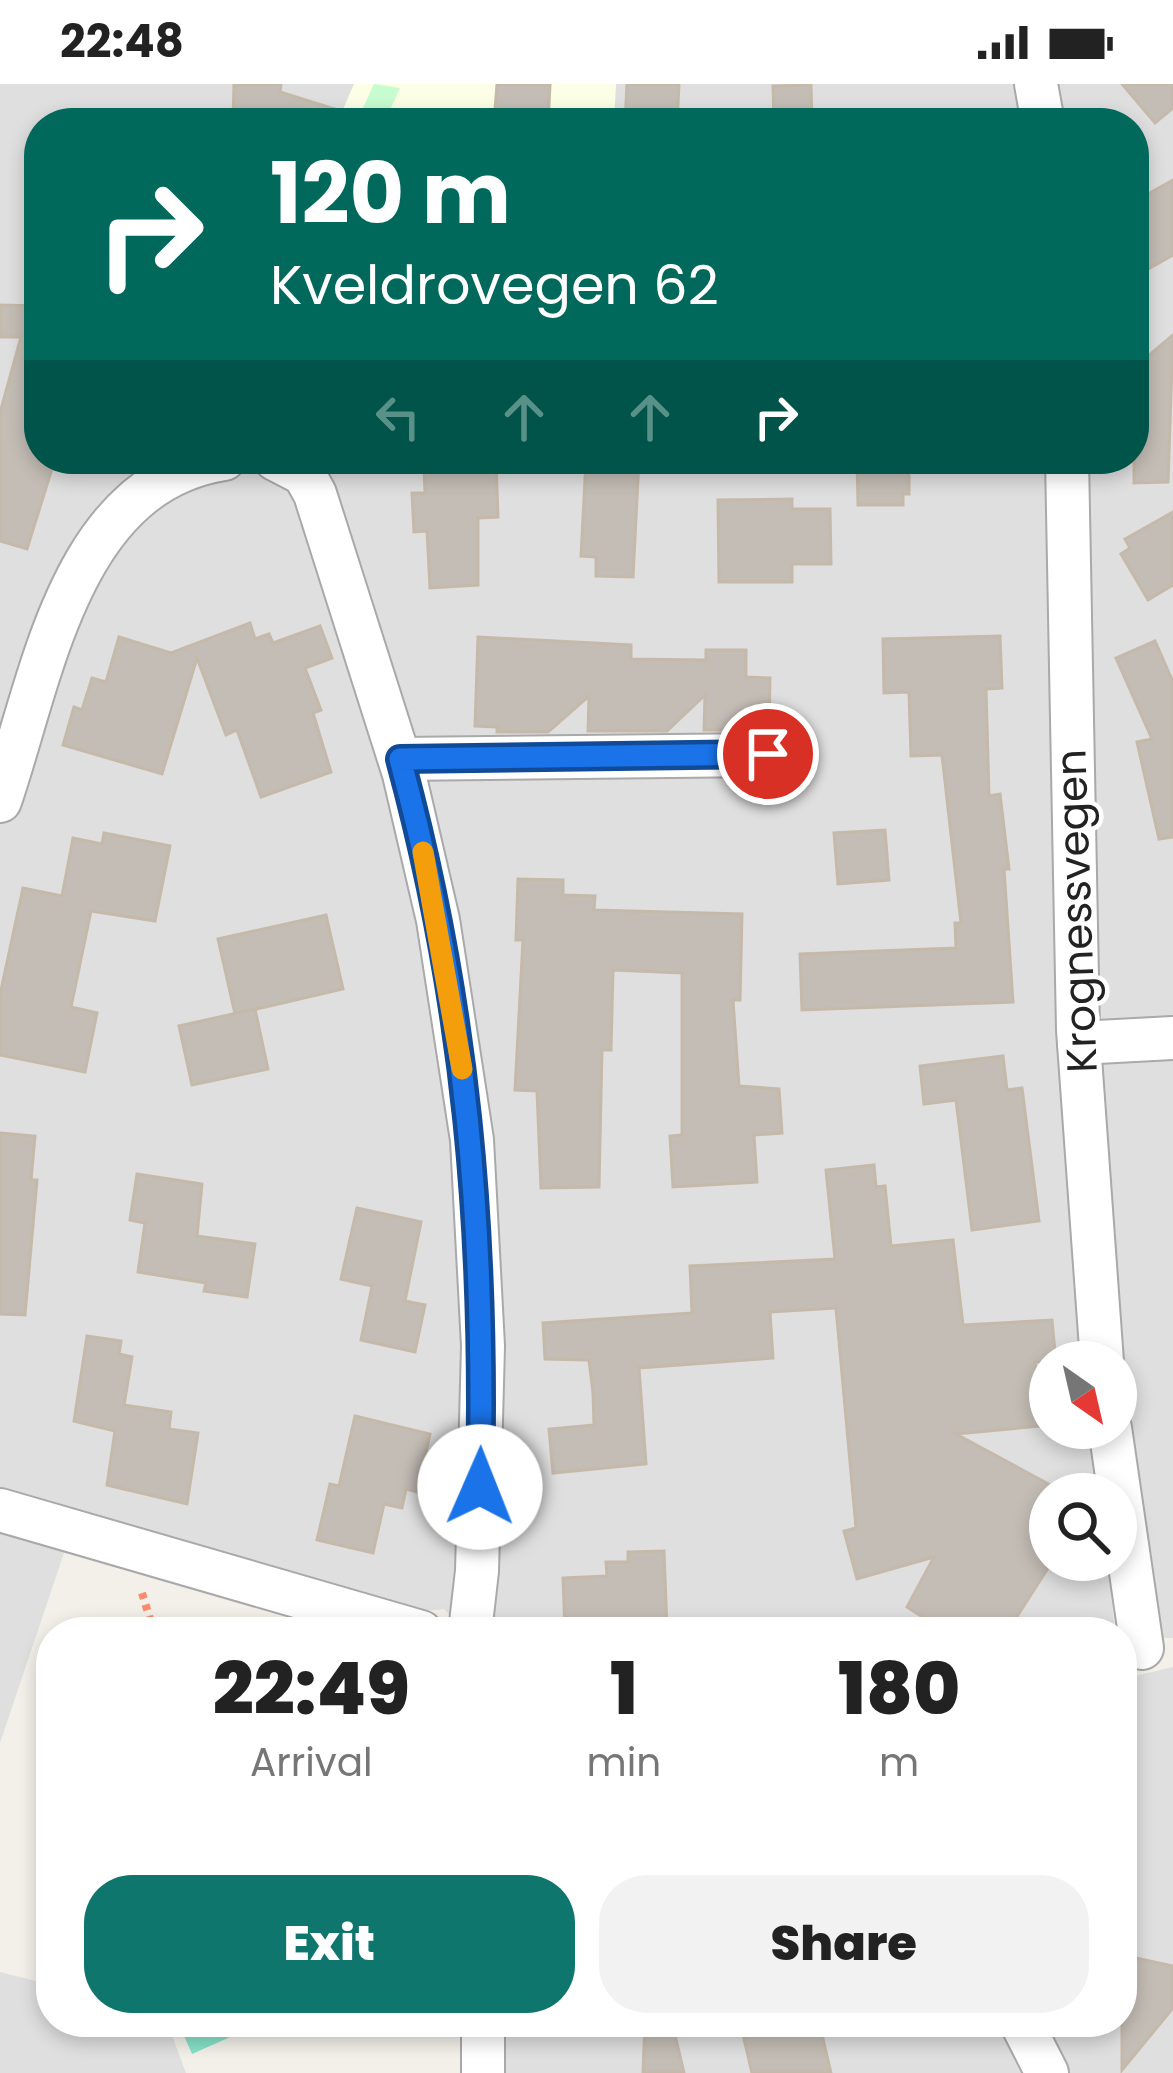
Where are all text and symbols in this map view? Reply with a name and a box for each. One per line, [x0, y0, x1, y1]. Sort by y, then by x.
text: 22:48 [60, 10, 184, 73]
text: 120 m [270, 135, 511, 252]
icon: right [72, 156, 228, 312]
text: Kveldrovegen 62 [270, 247, 719, 323]
icon: left [365, 384, 431, 450]
icon: ahead [491, 384, 557, 450]
icon: ahead [617, 384, 683, 450]
icon: right [743, 384, 809, 450]
pin [717, 703, 819, 805]
icon: arrive [735, 721, 801, 787]
street label: Krognessvegen [1041, 748, 1112, 1074]
north arrow [1029, 1341, 1137, 1449]
map controls [1029, 1341, 1137, 1581]
position arrow [417, 1424, 543, 1550]
button: search [1029, 1473, 1137, 1581]
text: 22:49 [213, 1638, 410, 1739]
text: 1 [610, 1638, 638, 1739]
text: 180 [838, 1638, 960, 1739]
text: Arrival [250, 1735, 373, 1790]
text: min [587, 1735, 661, 1790]
text: m [879, 1735, 919, 1790]
button: Exit [84, 1875, 575, 2013]
button: Share [599, 1875, 1089, 2013]

